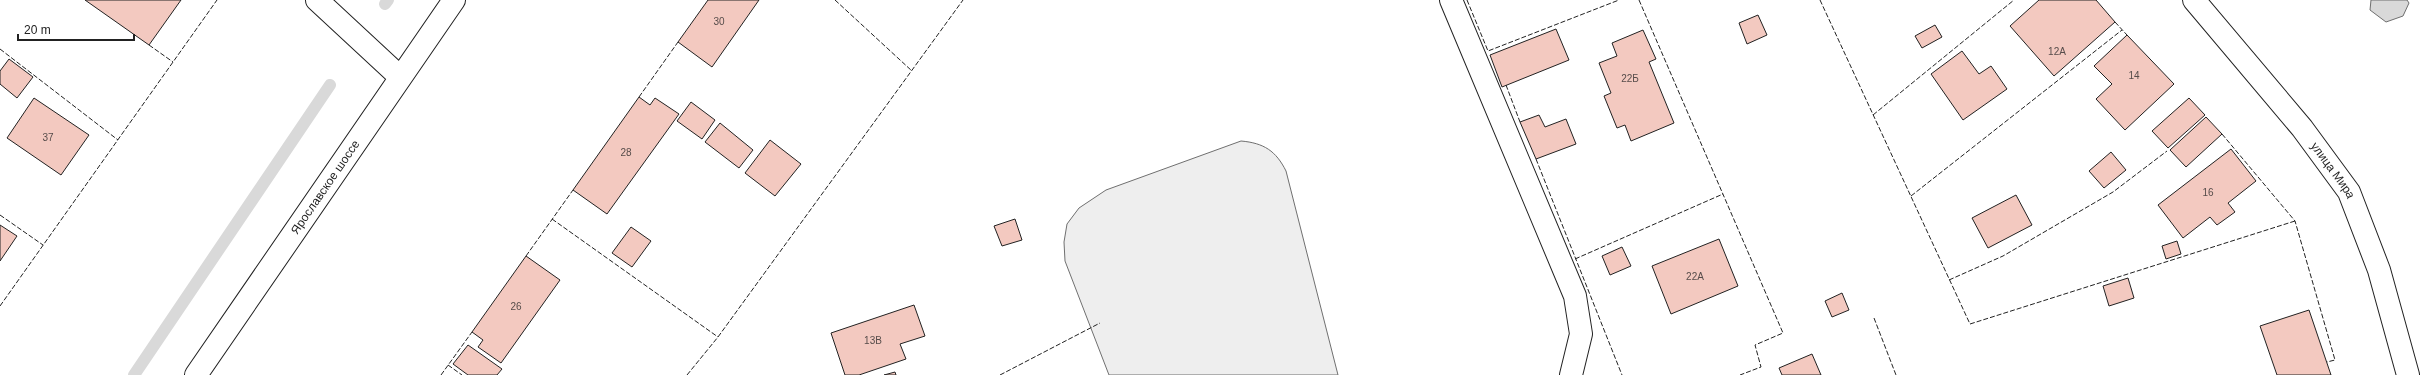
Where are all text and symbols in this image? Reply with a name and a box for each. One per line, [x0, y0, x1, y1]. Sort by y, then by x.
scale bar [18, 16, 134, 42]
house number: 30 [713, 16, 725, 27]
text: 20 m [24, 23, 51, 37]
house number: 12А [2048, 46, 2066, 57]
house number: 14 [2128, 70, 2140, 81]
house number: 22Б [1621, 73, 1639, 84]
house number: 37 [42, 132, 54, 143]
street label: Ярославское шоссе [288, 137, 363, 237]
street label: улица Мира [2308, 139, 2358, 201]
house number: 28 [620, 147, 632, 158]
house number: 16 [2202, 187, 2214, 198]
house number: 22А [1686, 271, 1704, 282]
house number: 26 [510, 301, 522, 312]
house number: 13В [864, 335, 882, 346]

